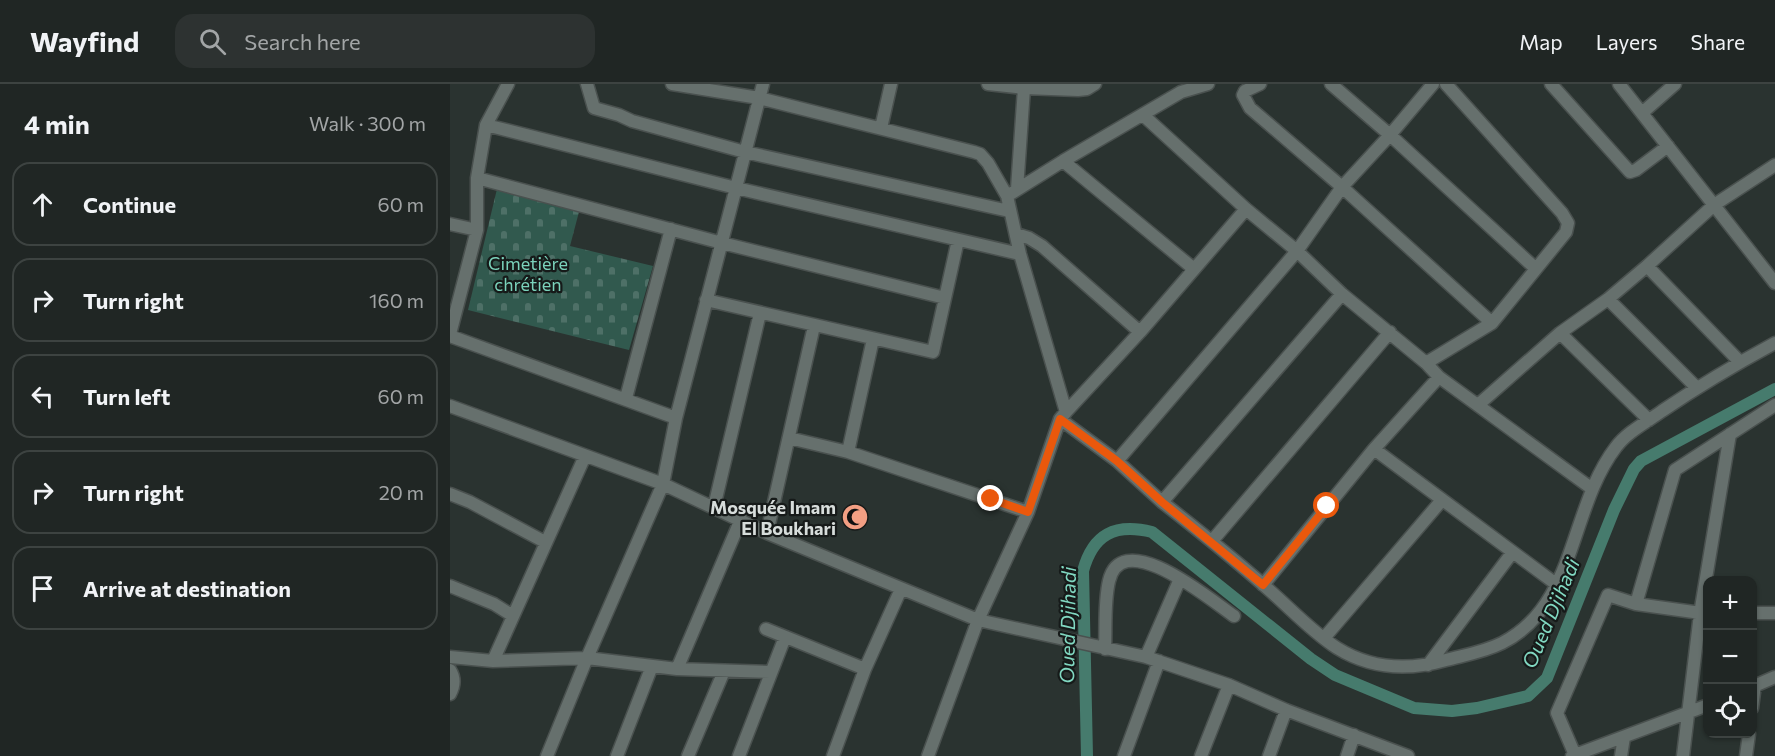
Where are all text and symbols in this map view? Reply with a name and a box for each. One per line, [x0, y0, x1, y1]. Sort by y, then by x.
search box [175, 14, 595, 68]
text: Wayfind [30, 24, 139, 58]
icon: search [196, 25, 229, 58]
text: Search here [244, 28, 361, 55]
text: Map [1519, 29, 1563, 54]
text: Layers [1596, 29, 1658, 54]
text: Share [1691, 29, 1745, 54]
text: 4 min [24, 108, 90, 139]
text: Walk · 300 m [309, 111, 426, 135]
icon: ahead [26, 188, 59, 221]
text: Continue [83, 191, 176, 218]
text: 60 m [378, 192, 424, 216]
park label: Cimetière chrétien [488, 252, 568, 295]
icon: right [26, 284, 59, 317]
text: Turn right [83, 287, 184, 314]
text: 160 m [369, 288, 424, 312]
icon: left [26, 380, 59, 413]
text: Turn left [83, 383, 170, 410]
text: 60 m [378, 384, 424, 408]
icon: right [26, 476, 59, 509]
text: Turn right [83, 479, 184, 506]
text: 20 m [379, 480, 424, 504]
route end [977, 485, 1003, 511]
route start [1313, 492, 1339, 518]
place label: Mosquée Imam El Boukhari [710, 496, 836, 539]
mosque icon: Mosquée Imam El Boukhari [840, 502, 870, 532]
water label: Oued Djihadi [1516, 554, 1584, 672]
water label: Oued Djihadi [1054, 565, 1080, 684]
icon: arrive [26, 572, 59, 605]
text: Arrive at destination [83, 575, 291, 602]
map controls [1703, 576, 1757, 738]
button: + [1703, 576, 1757, 630]
button: − [1703, 630, 1757, 684]
button: locate [1703, 684, 1757, 738]

